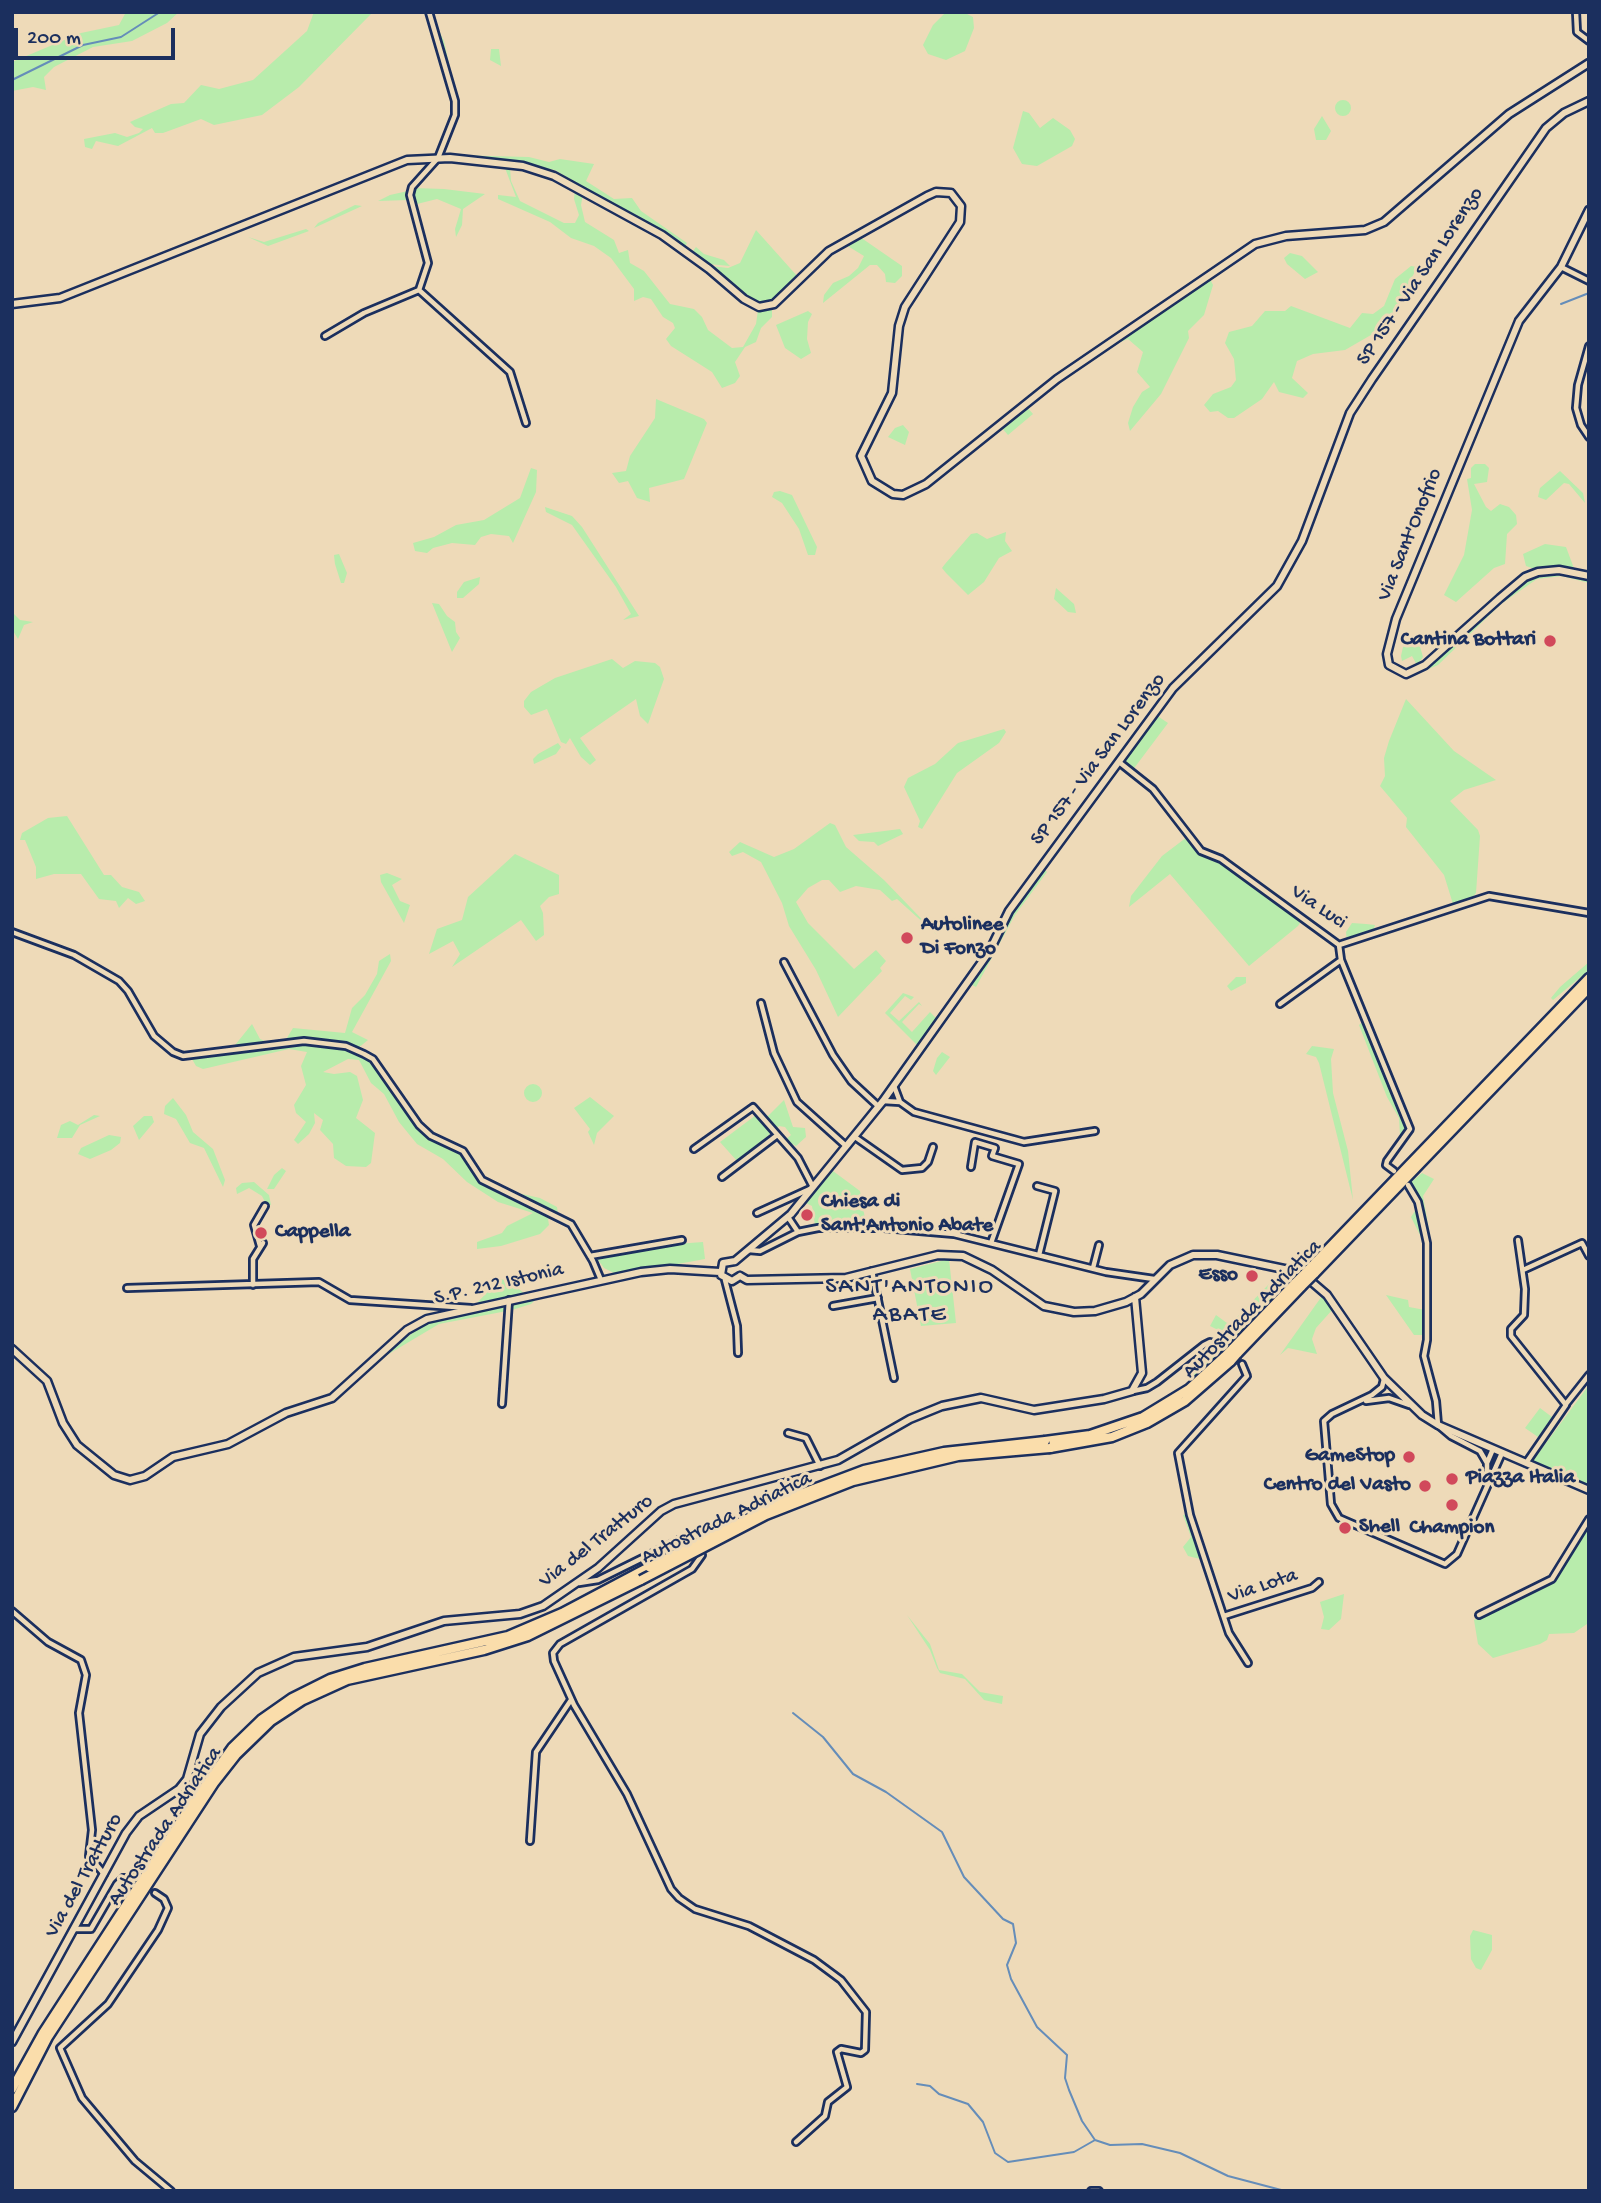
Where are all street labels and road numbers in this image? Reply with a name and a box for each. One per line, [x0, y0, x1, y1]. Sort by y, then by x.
street label: SP 157 - Via San Lorenzo [1352, 183, 1490, 371]
street label: Via Sant'Onofrio [1373, 465, 1449, 605]
street label: SP 157 - Via San Lorenzo [1026, 669, 1172, 851]
street label: Via Luci [1285, 880, 1351, 936]
street label: Autostrada Adriatica [1178, 1235, 1328, 1385]
street label: S.P. 212 Istonia [432, 1258, 566, 1312]
street label: Autostrada Adriatica [638, 1467, 816, 1571]
street label: Via del Tratturo [535, 1490, 659, 1594]
street label: Via Lota [1225, 1564, 1301, 1610]
street label: Autostrada Adriatica [103, 1743, 229, 1911]
street label: Via del Tratturo [41, 1809, 129, 1943]

